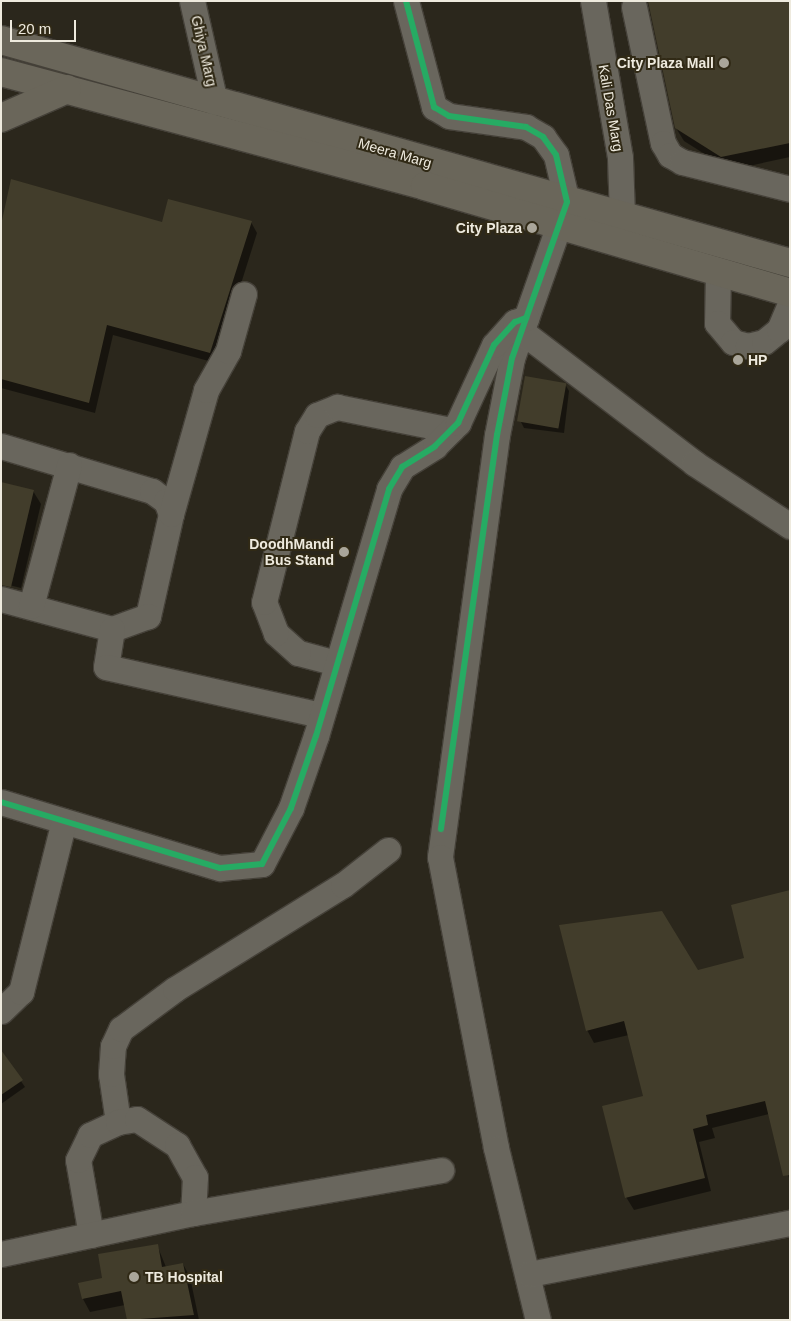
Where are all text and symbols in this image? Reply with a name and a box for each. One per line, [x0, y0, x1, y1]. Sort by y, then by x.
scale bar [12, 10, 79, 42]
street label: Ghiya Marg [188, 14, 220, 88]
text: 20 m [18, 20, 51, 37]
place label: City Plaza Mall [617, 55, 714, 71]
marker: City Plaza Mall [718, 57, 730, 69]
street label: Kali Das Marg [595, 63, 627, 153]
street label: Meera Marg [356, 135, 434, 171]
place label: City Plaza [456, 220, 522, 236]
marker: City Plaza [526, 222, 538, 234]
place label: HP [748, 352, 767, 368]
marker: HP [732, 354, 744, 366]
place label: DoodhMandi Bus Stand [249, 536, 334, 568]
marker: DoodhMandi Bus Stand [338, 546, 350, 558]
place label: TB Hospital [145, 1269, 223, 1285]
marker: TB Hospital [127, 1270, 141, 1284]

